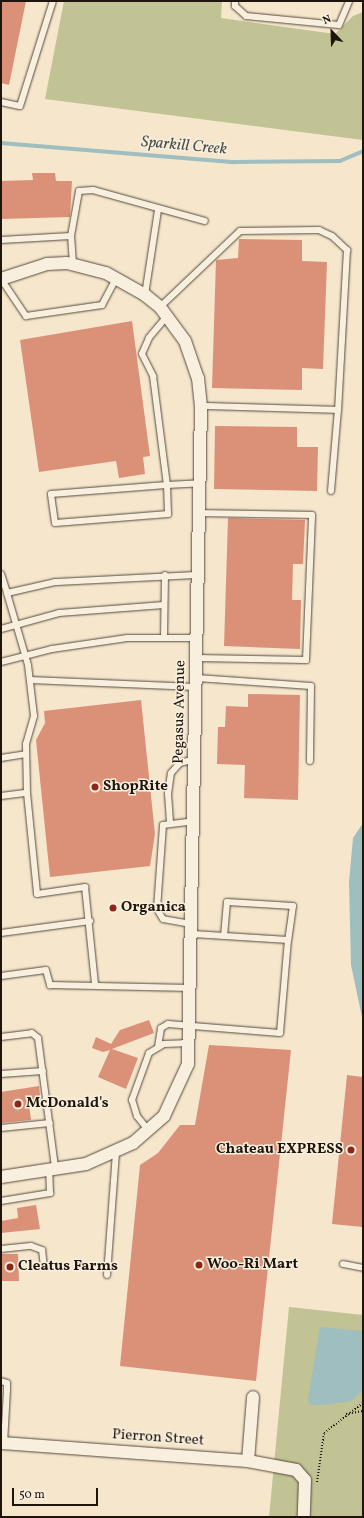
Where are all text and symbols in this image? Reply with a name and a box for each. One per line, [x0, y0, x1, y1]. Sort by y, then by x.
north arrow [312, 12, 352, 52]
text: N [321, 12, 334, 29]
water label: Sparkill Creek [140, 133, 228, 159]
street label: Pegasus Avenue [170, 660, 190, 764]
place label: ShopRite [103, 778, 168, 796]
marker: ShopRite [90, 782, 100, 792]
place label: Organica [121, 899, 186, 917]
marker: Organica [108, 903, 118, 913]
place label: McDonald's [26, 1095, 109, 1113]
marker: McDonald's [13, 1099, 23, 1109]
place label: Chateau EXPRESS [216, 1141, 343, 1159]
marker: Chateau EXPRESS [346, 1145, 356, 1155]
place label: Woo-Ri Mart [207, 1256, 298, 1274]
place label: Cleatus Farms [18, 1258, 118, 1276]
marker: Woo-Ri Mart [194, 1260, 204, 1270]
marker: Cleatus Farms [5, 1262, 15, 1272]
street label: Pierron Street [111, 1426, 205, 1450]
scale bar [14, 1480, 100, 1506]
text: 50 m [19, 1487, 45, 1503]

